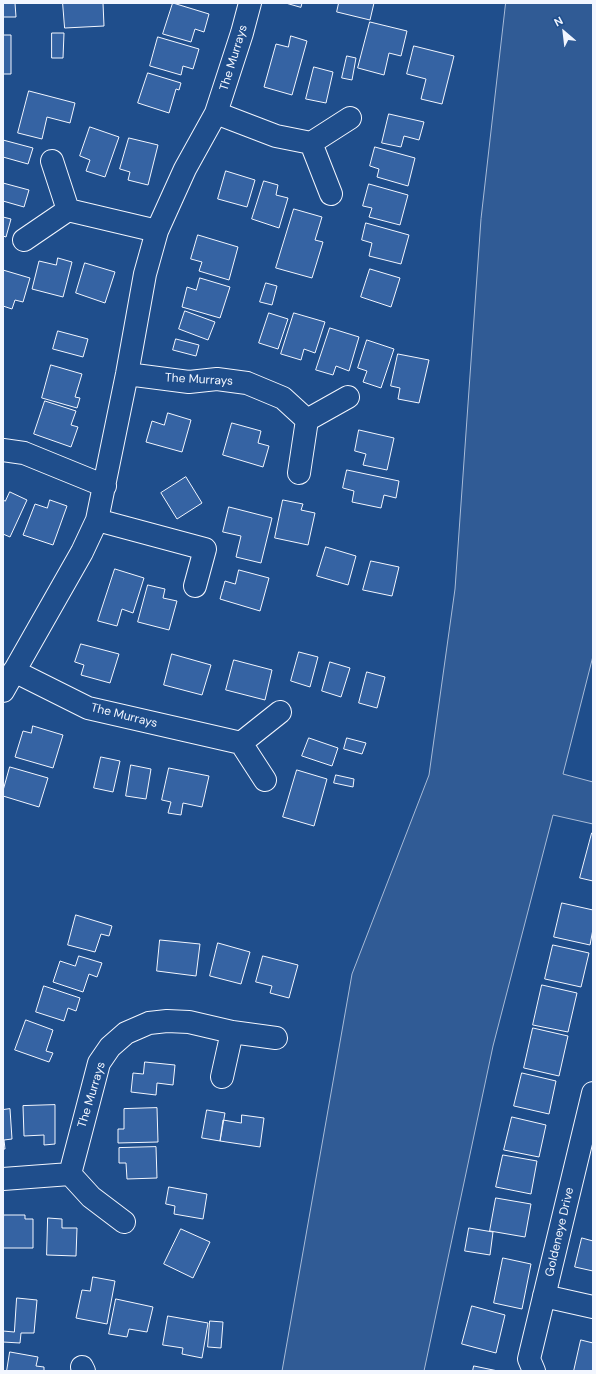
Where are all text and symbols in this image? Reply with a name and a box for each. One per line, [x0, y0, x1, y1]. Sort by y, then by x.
north arrow [544, 12, 584, 52]
text: N [552, 13, 565, 29]
street label: The Murrays [217, 23, 251, 93]
street label: The Murrays [165, 371, 233, 389]
street label: The Murrays [89, 701, 159, 731]
street label: The Murrays [75, 1060, 109, 1130]
street label: Goldeneye Drive [543, 1186, 577, 1278]

